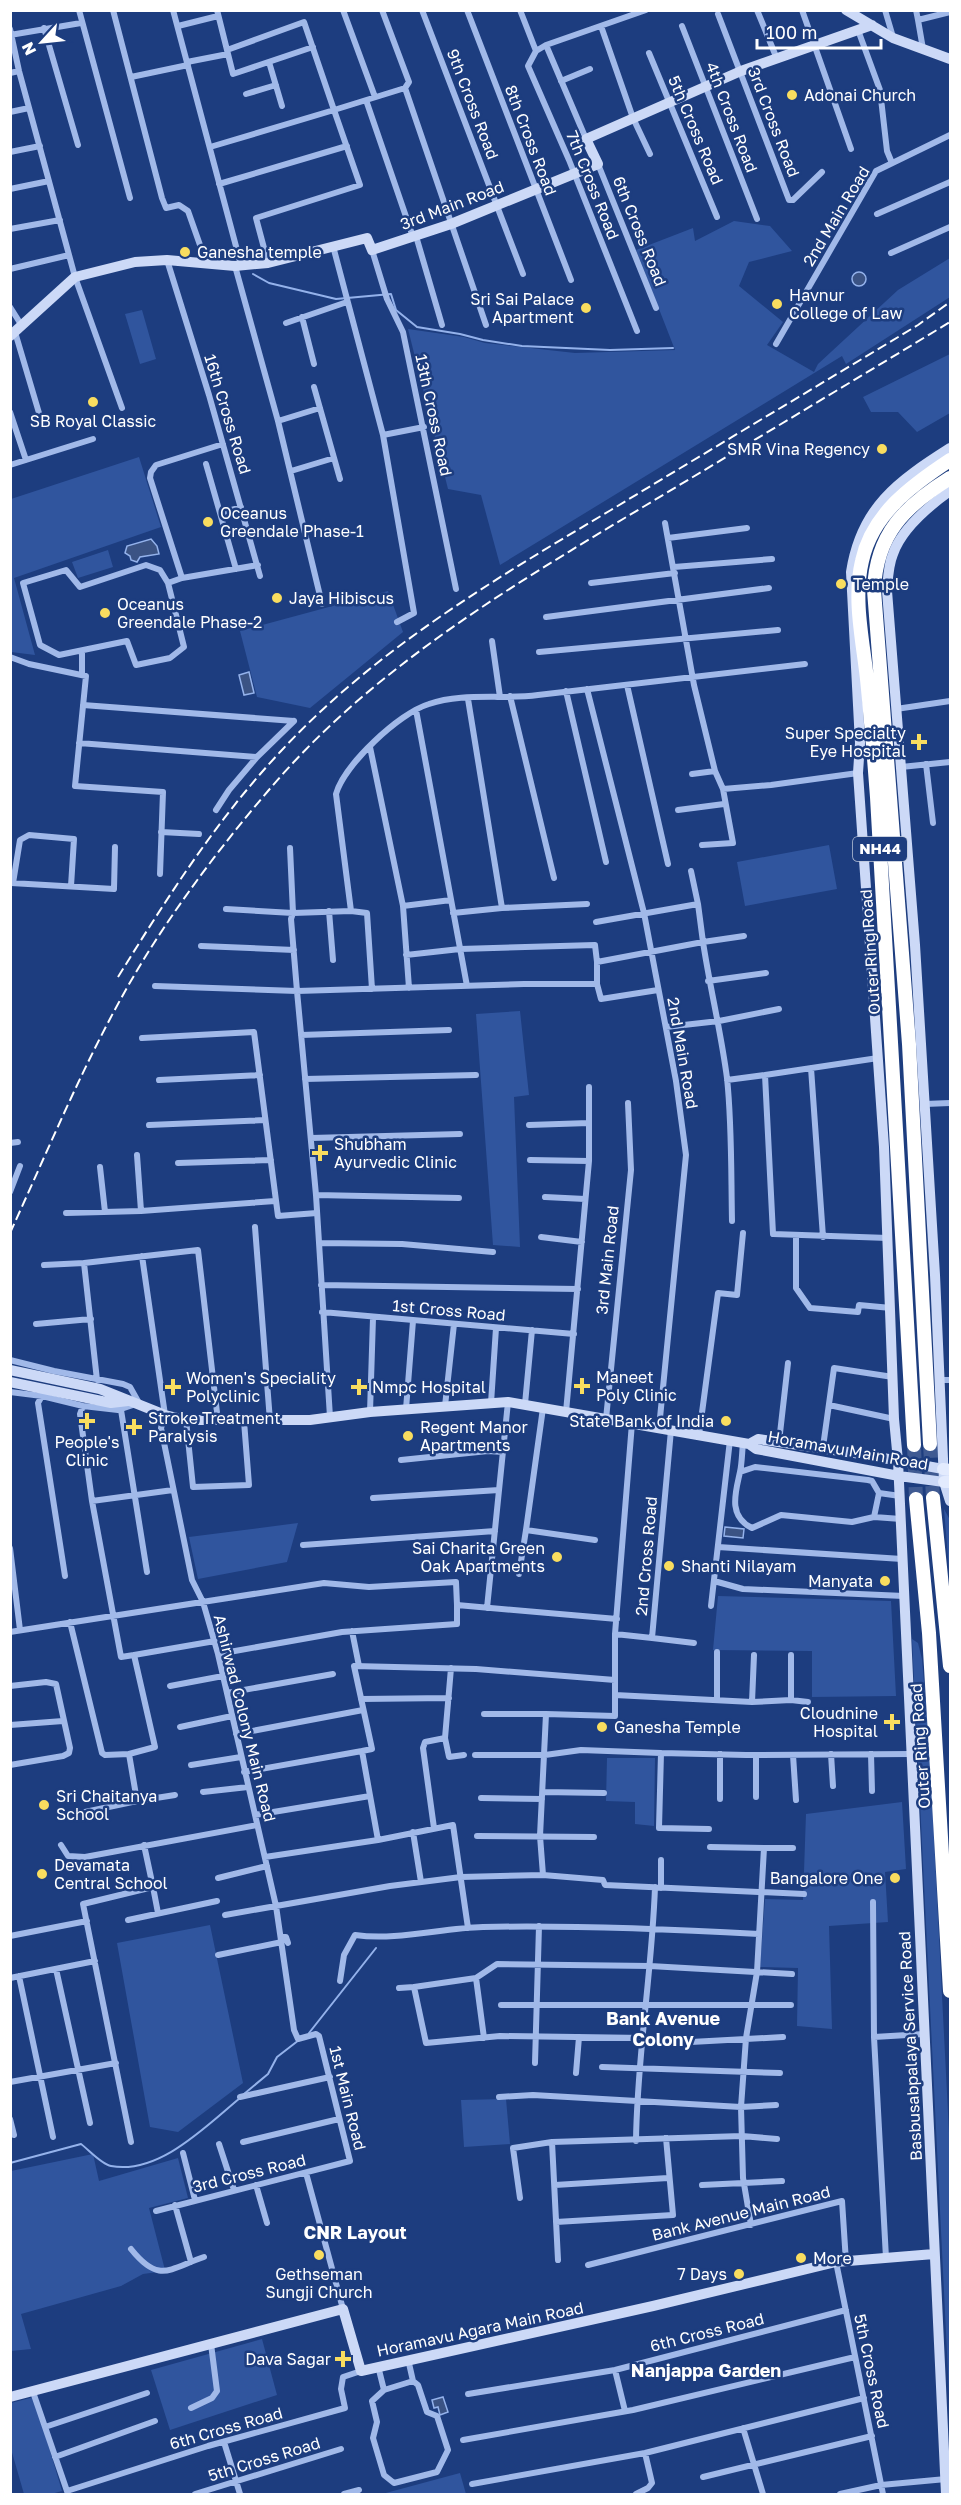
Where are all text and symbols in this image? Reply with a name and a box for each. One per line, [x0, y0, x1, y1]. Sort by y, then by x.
north arrow [12, 12, 72, 72]
scale bar [757, 12, 882, 50]
text: 100 m [766, 21, 817, 43]
text: N [17, 39, 40, 59]
street label: 9th Cross Road [443, 46, 503, 162]
street label: 4th Cross Road [702, 59, 762, 175]
street label: 3rd Cross Road [744, 64, 804, 180]
street label: 5th Cross Road [664, 73, 728, 187]
street label: 8th Cross Road [501, 82, 561, 198]
place label: Adonai Church [804, 85, 916, 105]
marker: Adonai Church [785, 88, 799, 102]
street label: 7th Cross Road [562, 128, 624, 242]
street label: 2nd Main Road [798, 162, 874, 270]
street label: 6th Cross Road [609, 173, 671, 289]
street label: 3rd Main Road [397, 176, 507, 234]
place label: Ganesha temple [197, 242, 322, 262]
marker: Ganesha temple [178, 245, 192, 259]
place label: Havnur College of Law [789, 285, 902, 323]
place label: Sri Sai Palace Apartment [470, 289, 574, 327]
marker: Havnur College of Law [770, 297, 784, 311]
marker: Sri Sai Palace Apartment [579, 301, 593, 315]
street label: 16th Cross Road [200, 352, 256, 476]
street label: 13th Cross Road [411, 352, 457, 478]
marker: SB Royal Classic [86, 395, 100, 409]
place label: SB Royal Classic [30, 411, 157, 431]
place label: SMR Vina Regency [727, 439, 870, 459]
marker: SMR Vina Regency [875, 442, 889, 456]
place label: Oceanus Greendale Phase-1 [220, 503, 364, 541]
marker: Oceanus Greendale Phase-1 [201, 515, 215, 529]
place label: Temple [853, 574, 909, 594]
marker: Temple [834, 577, 848, 591]
place label: Jaya Hibiscus [289, 588, 394, 608]
marker: Jaya Hibiscus [270, 591, 284, 605]
place label: Oceanus Greendale Phase-2 [117, 594, 262, 632]
marker: Oceanus Greendale Phase-2 [98, 606, 112, 620]
place label: Super Specialty Eye Hospital [785, 723, 906, 761]
marker: Super Specialty Eye Hospital [910, 733, 928, 751]
road number: NH44 [853, 837, 907, 861]
street label: Outer Ring Road [856, 889, 884, 1015]
street label: 2nd Main Road [663, 996, 703, 1110]
place label: Shubham Ayurvedic Clinic [334, 1134, 457, 1172]
marker: Shubham Ayurvedic Clinic [311, 1144, 329, 1162]
street label: 3rd Main Road [591, 1205, 623, 1315]
street label: 1st Cross Road [392, 1295, 506, 1325]
place label: Maneet Poly Clinic [596, 1367, 677, 1405]
place label: Women's Speciality Polyclinic [186, 1368, 336, 1406]
place label: Nmpc Hospital [372, 1377, 486, 1397]
marker: Maneet Poly Clinic [573, 1377, 591, 1395]
marker: Women's Speciality Polyclinic [164, 1378, 182, 1396]
marker: Nmpc Hospital [350, 1378, 368, 1396]
place label: Stroke Treatment Paralysis [148, 1408, 281, 1446]
place label: State Bank of India [569, 1411, 714, 1431]
marker: People's Clinic [78, 1412, 96, 1430]
marker: State Bank of India [719, 1414, 733, 1428]
place label: Regent Manor Apartments [420, 1417, 528, 1455]
marker: Stroke Treatment Paralysis [125, 1418, 143, 1436]
street label: Horamavu Main Road [766, 1426, 930, 1474]
marker: Regent Manor Apartments [401, 1429, 415, 1443]
place label: People's Clinic [54, 1432, 120, 1470]
street label: 2nd Cross Road [631, 1496, 661, 1616]
place label: Sai Charita Green Oak Apartments [412, 1538, 545, 1576]
marker: Sai Charita Green Oak Apartments [550, 1550, 564, 1564]
place label: Shanti Nilayam [681, 1556, 796, 1576]
marker: Shanti Nilayam [662, 1559, 676, 1573]
place label: Manyata [808, 1571, 873, 1591]
marker: Manyata [878, 1574, 892, 1588]
street label: Ashirwad Colony Main Road [210, 1612, 280, 1824]
street label: Outer Ring Road [906, 1683, 934, 1809]
place label: Cloudnine Hospital [800, 1703, 878, 1741]
marker: Cloudnine Hospital [883, 1713, 901, 1731]
place label: Ganesha Temple [614, 1717, 741, 1737]
marker: Ganesha Temple [595, 1720, 609, 1734]
place label: Sri Chaitanya School [56, 1786, 157, 1824]
marker: Sri Chaitanya School [37, 1798, 51, 1812]
place label: Devamata Central School [54, 1855, 168, 1893]
marker: Devamata Central School [35, 1867, 49, 1881]
place label: Bangalore One [770, 1868, 883, 1888]
marker: Bangalore One [888, 1871, 902, 1885]
street label: Basbusabpalaya Service Road [894, 1931, 926, 2161]
district label: Bank Avenue Colony [606, 2007, 720, 2050]
street label: 1st Main Road [325, 2044, 371, 2152]
street label: 3rd Cross Road [190, 2149, 308, 2197]
street label: Bank Avenue Main Road [650, 2181, 832, 2245]
district label: CNR Layout [303, 2221, 407, 2243]
marker: Gethseman Sungji Church [312, 2248, 326, 2262]
place label: More [813, 2248, 852, 2268]
marker: More [794, 2251, 808, 2265]
place label: Gethseman Sungji Church [265, 2264, 373, 2302]
place label: 7 Days [677, 2264, 727, 2284]
marker: 7 Days [732, 2267, 746, 2281]
street label: Horamavu Agara Main Road [375, 2297, 585, 2361]
street label: 6th Cross Road [648, 2308, 766, 2356]
street label: 5th Cross Road [850, 2312, 894, 2430]
place label: Dava Sagar [245, 2349, 331, 2369]
marker: Dava Sagar [336, 2352, 350, 2366]
district label: Nanjappa Garden [631, 2359, 781, 2381]
street label: 6th Cross Road [167, 2402, 285, 2454]
street label: 5th Cross Road [205, 2432, 323, 2486]

